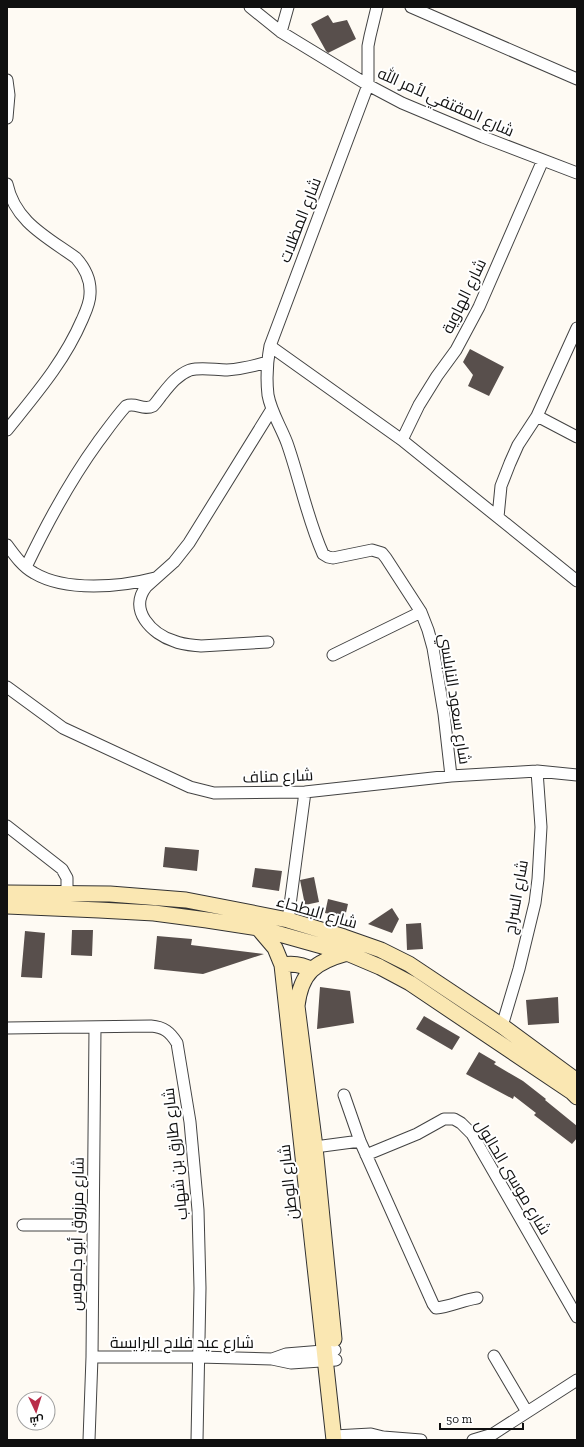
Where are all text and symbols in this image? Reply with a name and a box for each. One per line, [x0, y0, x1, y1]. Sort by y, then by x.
street label: شارع المقتفي لأمر الله [373, 62, 518, 144]
street label: شارع المظلات [275, 175, 327, 266]
street label: شارع الهاوية [438, 255, 492, 337]
street label: شارع سعود النابلسي [432, 632, 475, 766]
street label: شارع مناف [242, 765, 314, 789]
street label: شارع السراج [500, 858, 534, 936]
street label: شارع البطحاء [274, 891, 360, 935]
street label: شارع طارق بن شهاب [159, 1087, 193, 1221]
street label: شارع موسى الحالول [469, 1116, 555, 1239]
street label: شارع الوطن [275, 1143, 303, 1221]
street label: شارع مرزوق أبو جاموس [66, 1157, 90, 1311]
street label: شارع عيد فلاح البرايسة [110, 1333, 254, 1354]
north arrow [16, 1391, 56, 1431]
scale bar [440, 1405, 523, 1431]
text: 50 m [446, 1412, 473, 1426]
text: ش [29, 1414, 44, 1427]

